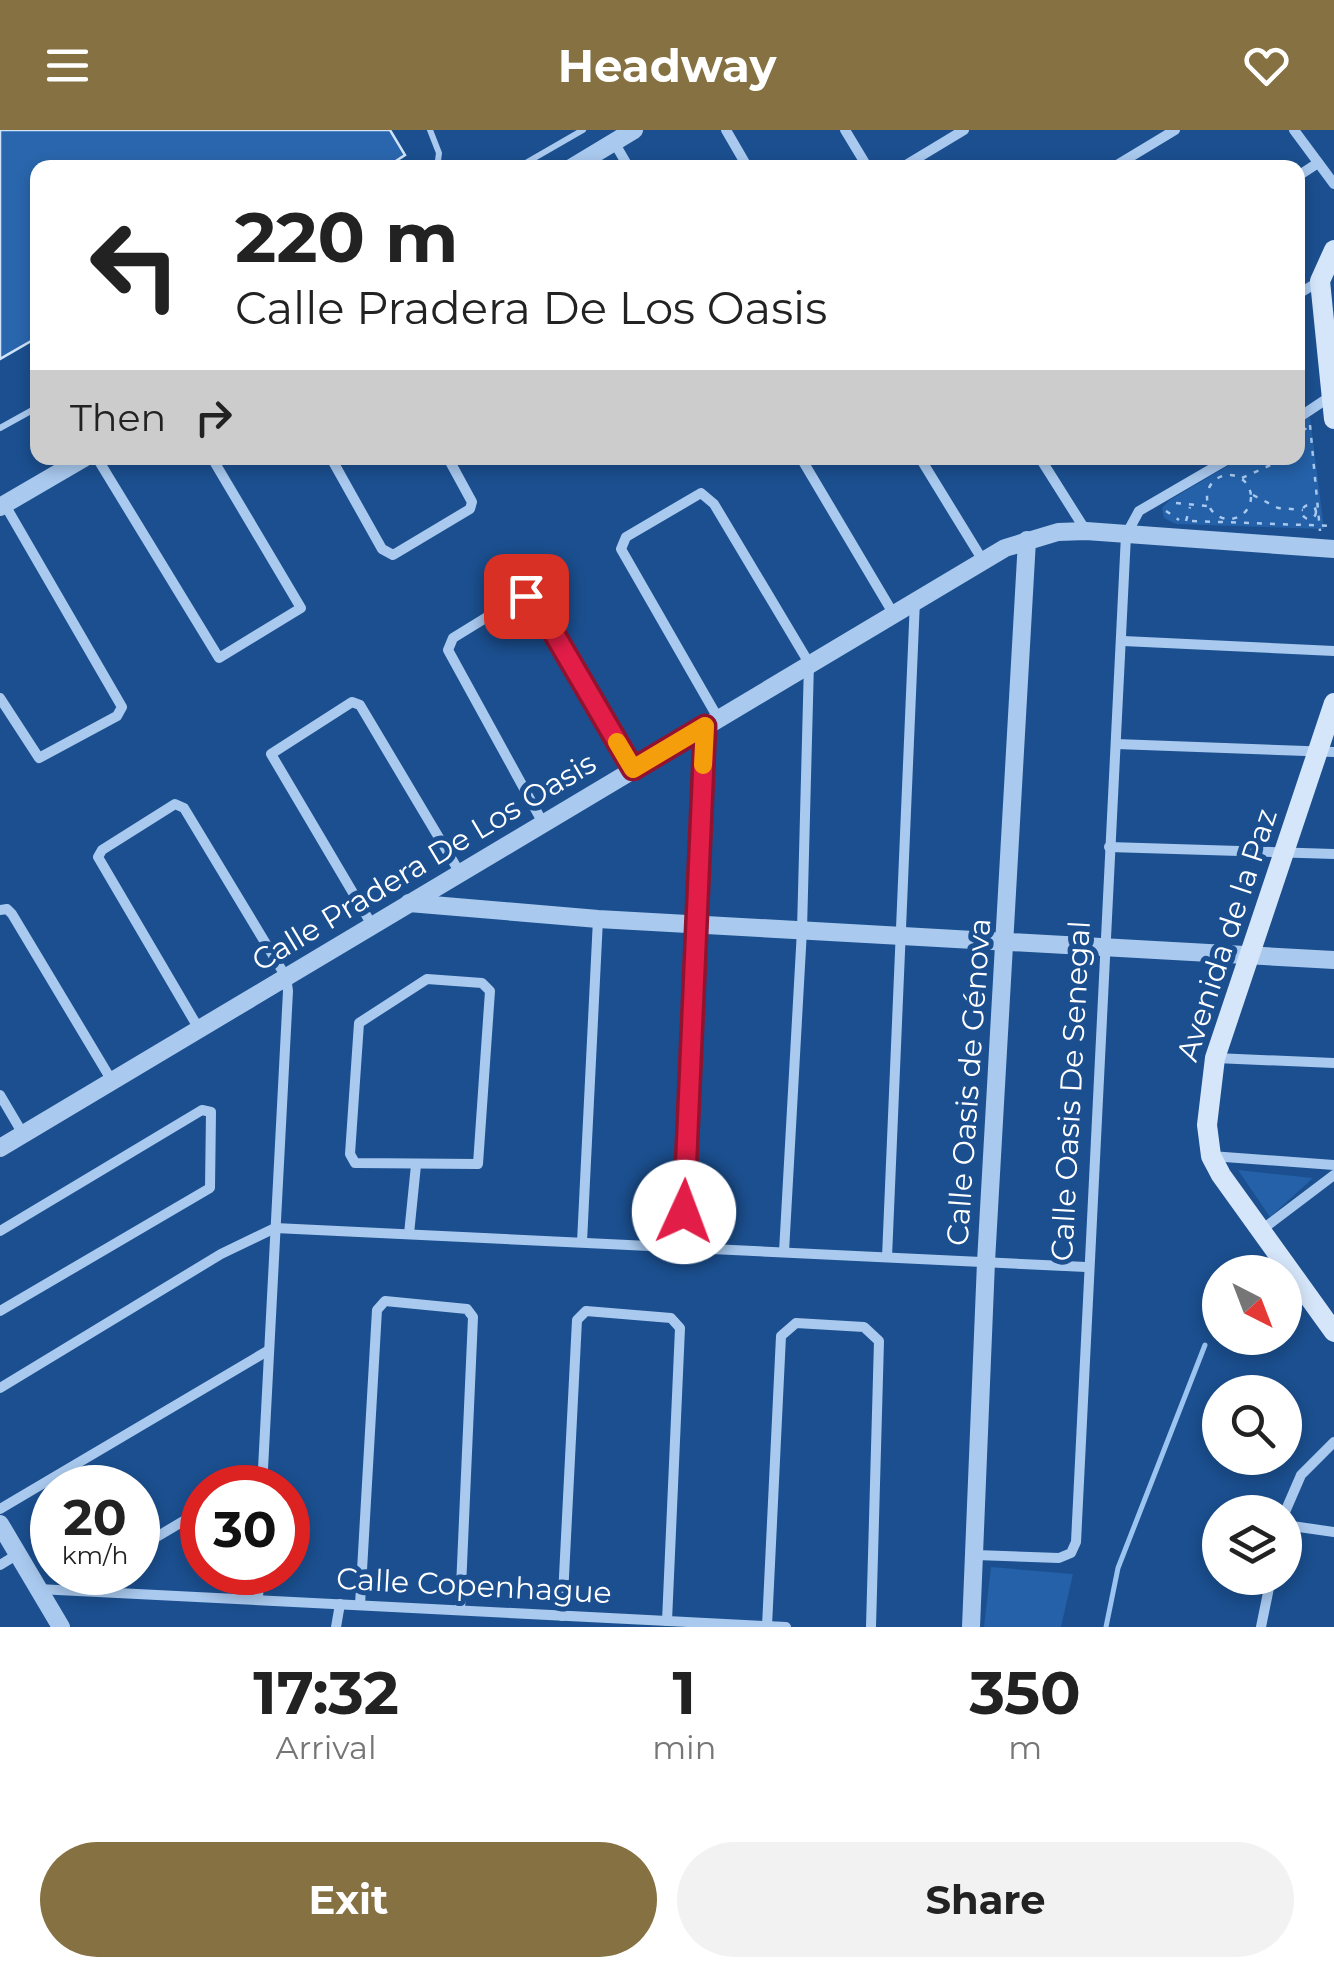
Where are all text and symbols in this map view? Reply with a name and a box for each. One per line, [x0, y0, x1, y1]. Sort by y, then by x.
icon: menu [40, 38, 95, 93]
text: Headway [558, 38, 776, 93]
icon: heart [1239, 38, 1294, 93]
text: 220 m [235, 194, 458, 280]
icon: left [70, 200, 200, 330]
text: Calle Pradera De Los Oasis [235, 280, 827, 335]
icon: right [186, 390, 241, 445]
text: Then [70, 394, 166, 441]
pin [484, 554, 569, 639]
icon: arrive [499, 569, 554, 624]
street label: Calle Pradera De Los Oasis [245, 744, 602, 979]
street label: Avenida de la Paz [1168, 804, 1285, 1066]
street label: Calle Oasis de Génova [939, 917, 998, 1247]
street label: Calle Oasis De Senegal [1043, 920, 1098, 1262]
position arrow [632, 1160, 736, 1264]
north arrow [1202, 1255, 1302, 1355]
map controls [1202, 1255, 1302, 1595]
button: search [1202, 1375, 1302, 1475]
speed limit sign: 30 [180, 1465, 310, 1595]
text: 20 [63, 1487, 127, 1548]
button: layers [1202, 1495, 1302, 1595]
text: km/h [62, 1540, 128, 1570]
street label: Calle Copenhague [335, 1560, 613, 1611]
text: 17:32 [253, 1656, 399, 1729]
text: 1 [672, 1656, 696, 1729]
text: 350 [969, 1656, 1081, 1729]
text: Arrival [276, 1728, 377, 1767]
text: min [652, 1728, 716, 1767]
text: m [1008, 1728, 1042, 1767]
button: Exit [40, 1842, 657, 1957]
button: Share [677, 1842, 1294, 1957]

